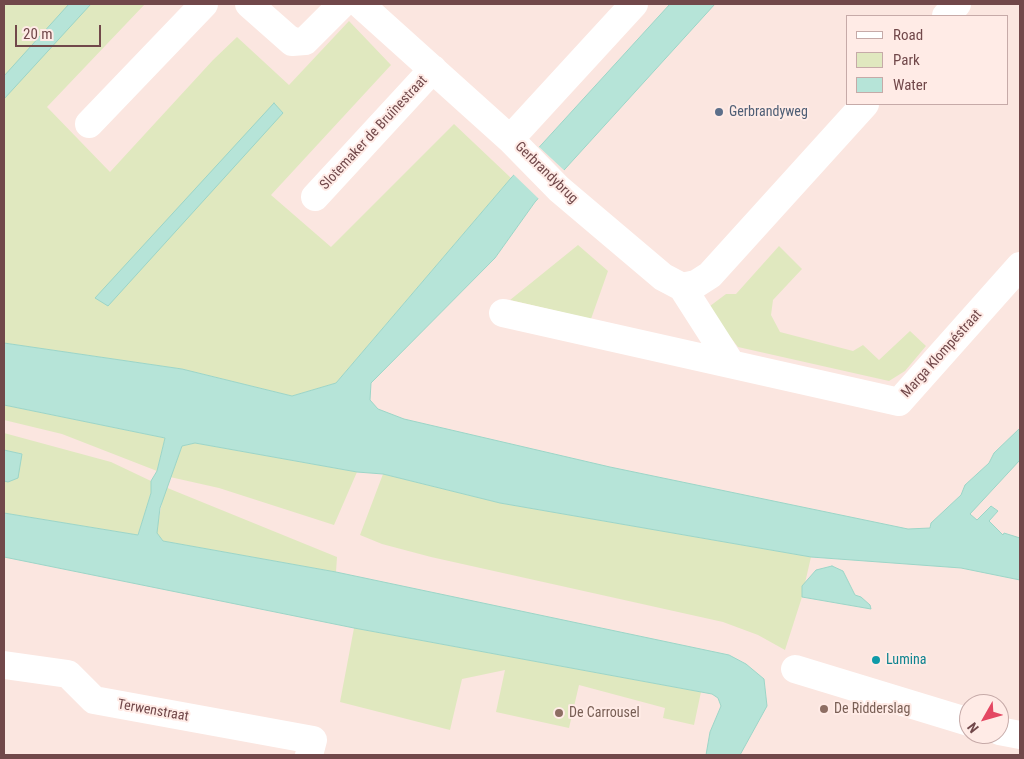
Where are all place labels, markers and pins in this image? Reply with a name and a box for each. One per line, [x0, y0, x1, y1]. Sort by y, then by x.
place label: Gerbrandyweg [729, 104, 808, 120]
marker: Gerbrandyweg [713, 106, 725, 118]
place label: Lumina [886, 652, 926, 668]
marker: Lumina [870, 654, 882, 666]
place label: De Ridderslag [834, 701, 910, 717]
marker: De Ridderslag [818, 703, 830, 715]
place label: De Carrousel [569, 705, 640, 721]
marker: De Carrousel [553, 707, 565, 719]

